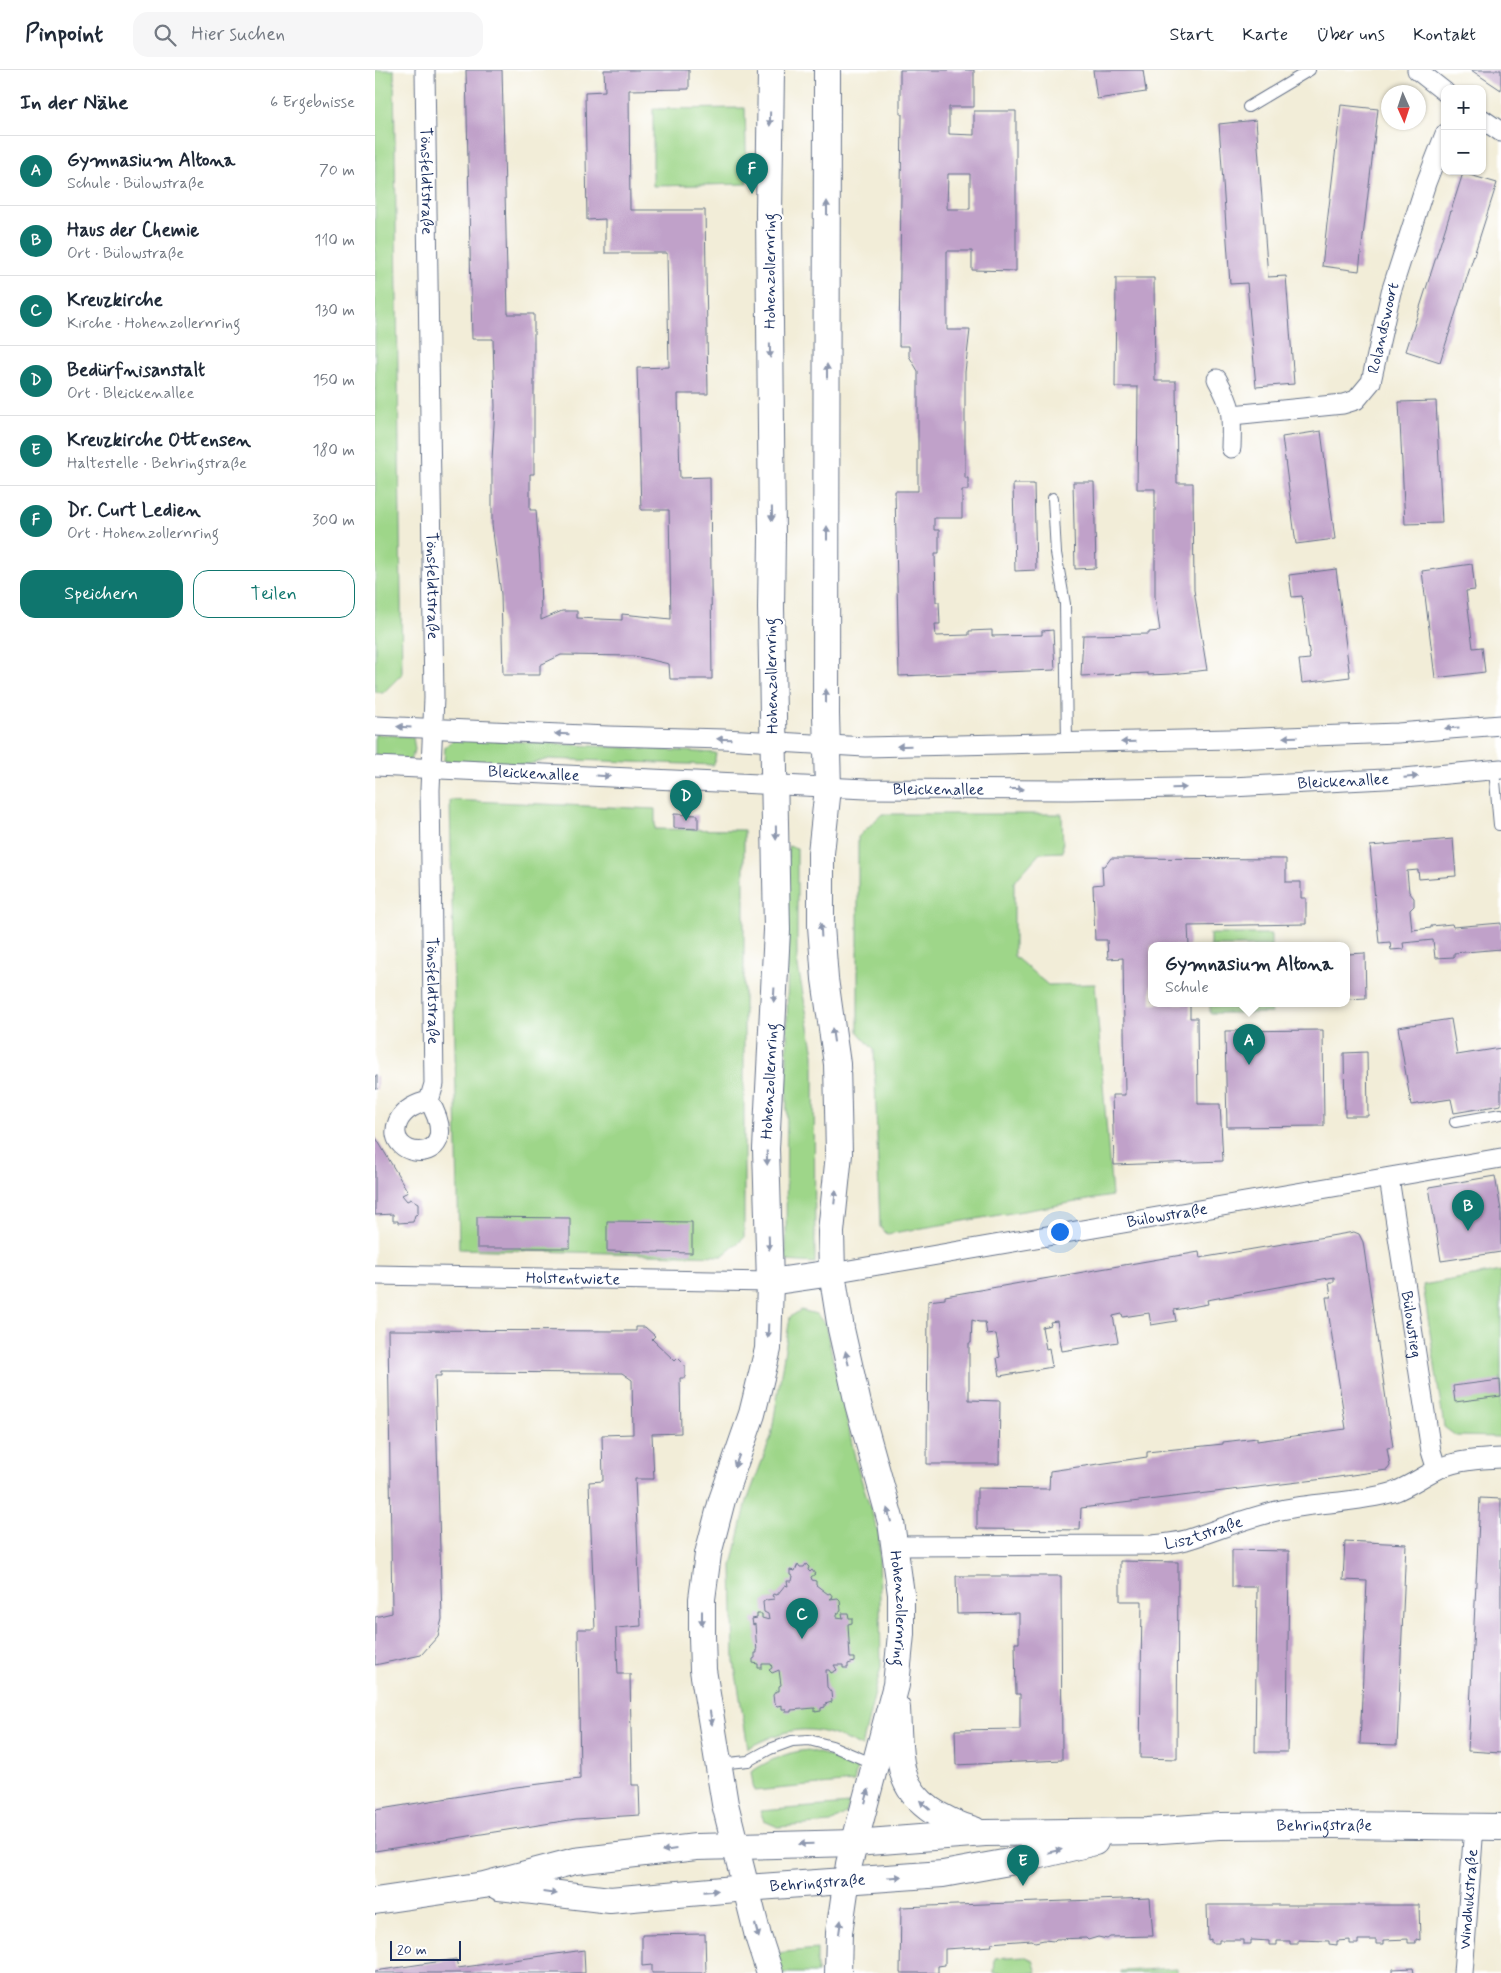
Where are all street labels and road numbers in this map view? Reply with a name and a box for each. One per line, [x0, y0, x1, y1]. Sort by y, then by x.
street label: Tönsfeldtstraße [415, 127, 438, 235]
street label: Hohenzollernring [760, 213, 782, 329]
street label: Rolandswoort [1363, 279, 1404, 376]
street label: Tönsfeldtstraße [421, 532, 444, 640]
street label: Hohenzollernring [760, 618, 785, 734]
street label: Bleickenallee [488, 761, 580, 786]
street label: Bleickenallee [1297, 768, 1390, 794]
street label: Bleickenallee [893, 779, 984, 800]
street label: Tönsfeldtstraße [422, 937, 444, 1045]
street label: Hohenzollernring [756, 1023, 784, 1140]
street label: Bülowstraße [1125, 1198, 1209, 1233]
street label: Holstentwiete [526, 1267, 620, 1290]
street label: Bülowstieg [1396, 1289, 1427, 1359]
street label: Lisztstraße [1163, 1511, 1245, 1554]
street label: Hohenzollernring [885, 1549, 912, 1667]
street label: Behringstraße [1276, 1814, 1372, 1837]
street label: Windhukstraße [1454, 1848, 1483, 1950]
street label: Behringstraße [769, 1869, 866, 1897]

